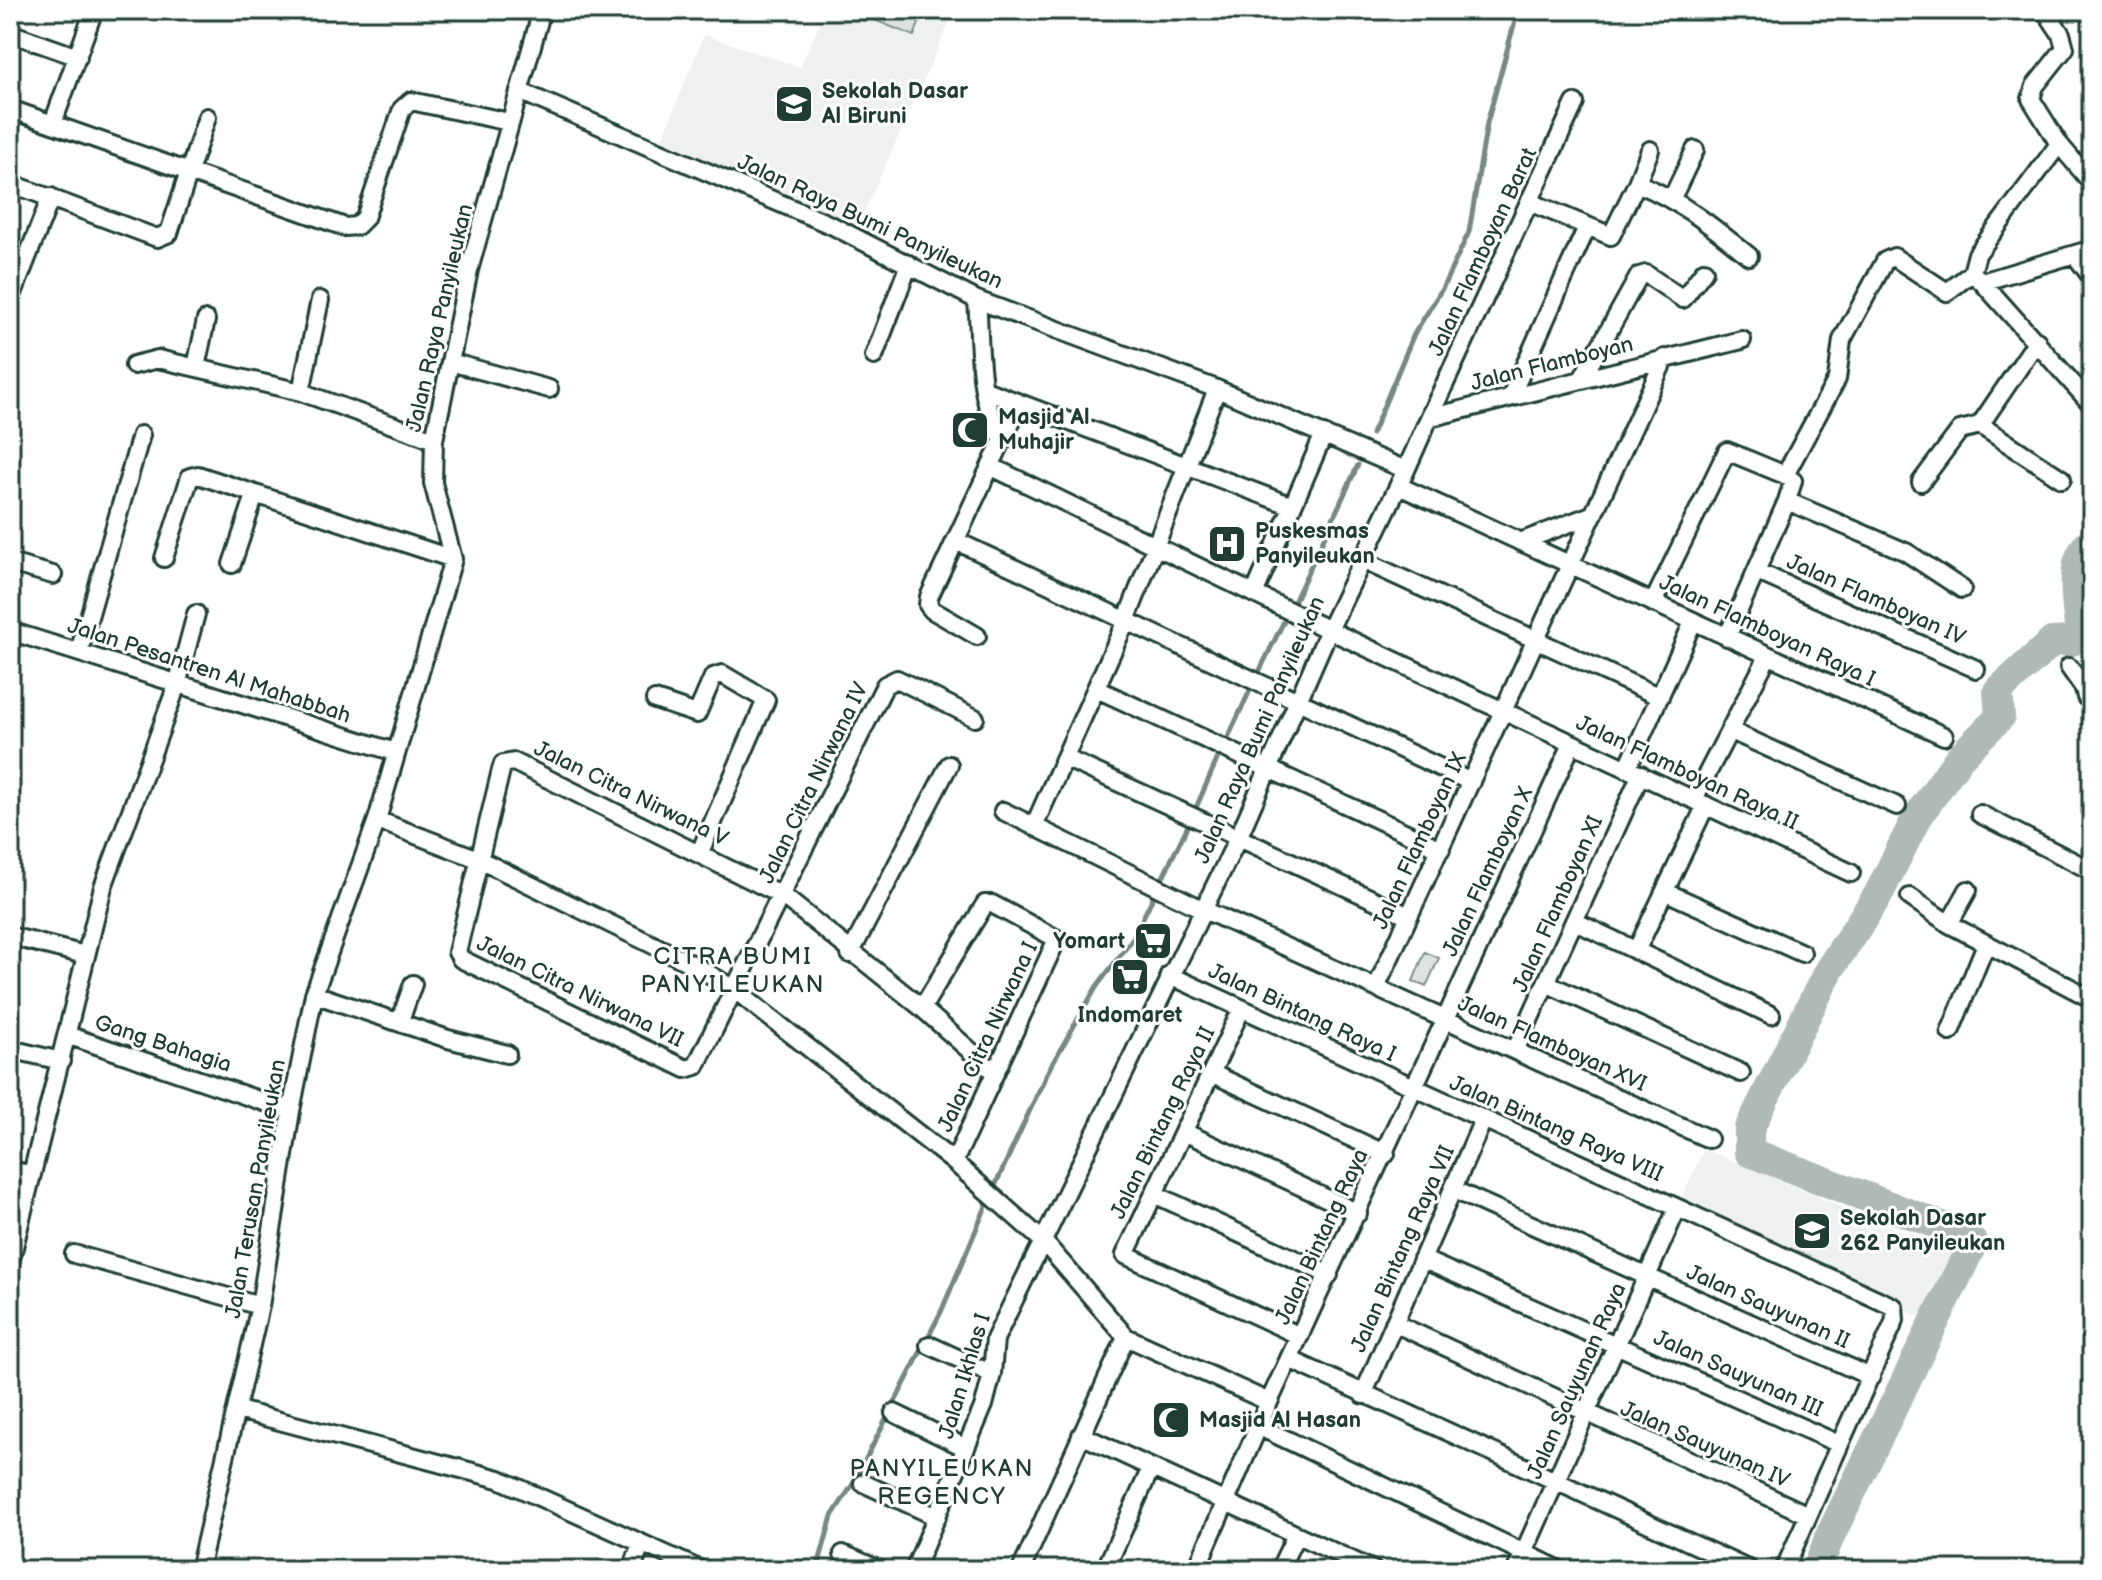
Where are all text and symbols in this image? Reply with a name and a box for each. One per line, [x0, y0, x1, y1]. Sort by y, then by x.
place label: Sekolah Dasar Al Biruni [821, 78, 968, 130]
school or university icon: Sekolah Dasar Al Biruni [773, 83, 815, 125]
street label: Jalan Flamboyan Barat [1423, 143, 1543, 360]
street label: Jalan Raya Bumi Panyileukan [733, 149, 1007, 295]
street label: Jalan Raya Panyileukan [401, 201, 479, 435]
street label: Jalan Flamboyan [1468, 331, 1636, 397]
place label: Masjid Al Muhajir [998, 404, 1089, 456]
mosque icon: Masjid Al Muhajir [949, 409, 991, 451]
place label: Puskesmas Panyileukan [1255, 518, 1375, 570]
hospital icon: Puskesmas Panyileukan [1206, 523, 1248, 565]
street label: Jalan Flamboyan IV [1782, 548, 1970, 652]
street label: Jalan Flamboyan Raya I [1655, 569, 1879, 693]
street label: Jalan Raya Bumi Panyileukan [1189, 592, 1331, 868]
street label: Jalan Pesantren Al Mahabbah [64, 612, 354, 730]
street label: Jalan Citra Nirwana IV [754, 678, 875, 888]
street label: Jalan Flamboyan Raya II [1572, 710, 1803, 836]
street label: Jalan Citra Nirwana V [529, 735, 733, 853]
street label: Jalan Flamboyan IX [1367, 748, 1473, 934]
street label: Jalan Flamboyan X [1437, 783, 1539, 961]
street label: Jalan Flamboyan XI [1507, 811, 1609, 996]
supermarket icon: Yomart [1132, 920, 1174, 962]
place label: Yomart [1053, 928, 1126, 955]
street label: Jalan Citra Nirwana VII [472, 930, 688, 1054]
street label: Jalan Citra Nirwana I [932, 937, 1044, 1136]
district label: CITRA BUMI PANYILEUKAN [640, 942, 826, 999]
supermarket icon: Indomaret [1109, 956, 1151, 998]
street label: Jalan Bintang Raya I [1204, 958, 1400, 1068]
street label: Jalan Flamboyan XVI [1453, 990, 1651, 1098]
place label: Indomaret [1078, 1002, 1183, 1029]
street label: Gang Bahagia [91, 1009, 235, 1079]
street label: Jalan Bintang Raya II [1105, 1022, 1221, 1224]
street label: Jalan Terusan Panyileukan [220, 1057, 292, 1321]
street label: Jalan Bintang Raya VIII [1445, 1070, 1667, 1188]
street label: Jalan Bintang Raya VII [1345, 1141, 1461, 1357]
street label: Jalan Bintang Raya [1269, 1145, 1375, 1329]
place label: Sekolah Dasar 262 Panyileukan [1840, 1205, 2005, 1257]
school or university icon: Sekolah Dasar 262 Panyileukan [1791, 1210, 1833, 1252]
street label: Jalan Sauyunan II [1682, 1259, 1854, 1355]
street label: Jalan Sauyunan Raya [1522, 1279, 1632, 1483]
street label: Jalan Ikhlas I [933, 1310, 997, 1442]
street label: Jalan Sauyunan III [1649, 1325, 1827, 1424]
street label: Jalan Sauyunan IV [1616, 1396, 1794, 1495]
mosque icon: Masjid Al Hasan [1150, 1399, 1192, 1441]
place label: Masjid Al Hasan [1199, 1407, 1361, 1434]
district label: PANYILEUKAN REGENCY [849, 1454, 1035, 1511]

